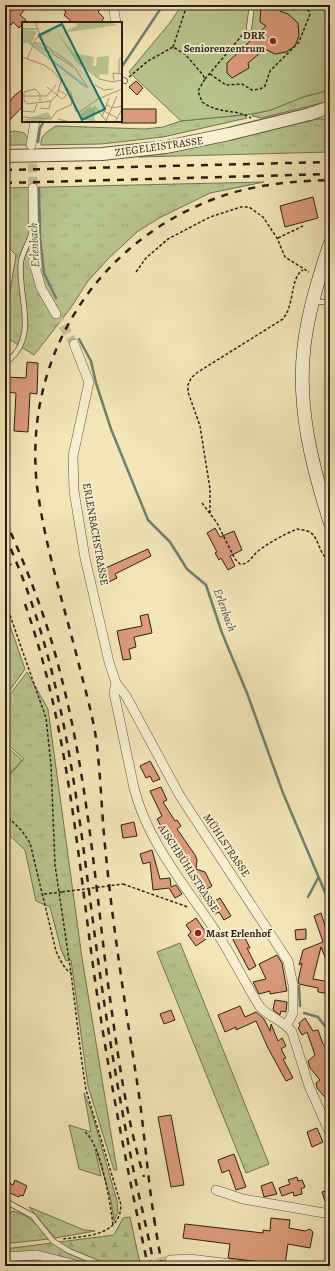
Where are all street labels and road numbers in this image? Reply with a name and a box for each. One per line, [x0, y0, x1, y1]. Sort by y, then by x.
street label: ZIEGELEISTRASSE [114, 133, 204, 160]
street label: ERLENBACHSTRASSE [79, 481, 112, 587]
street label: MÜHLSTRASSE [200, 810, 253, 880]
street label: AISCHBÜHLSTRASSE [154, 820, 223, 915]

